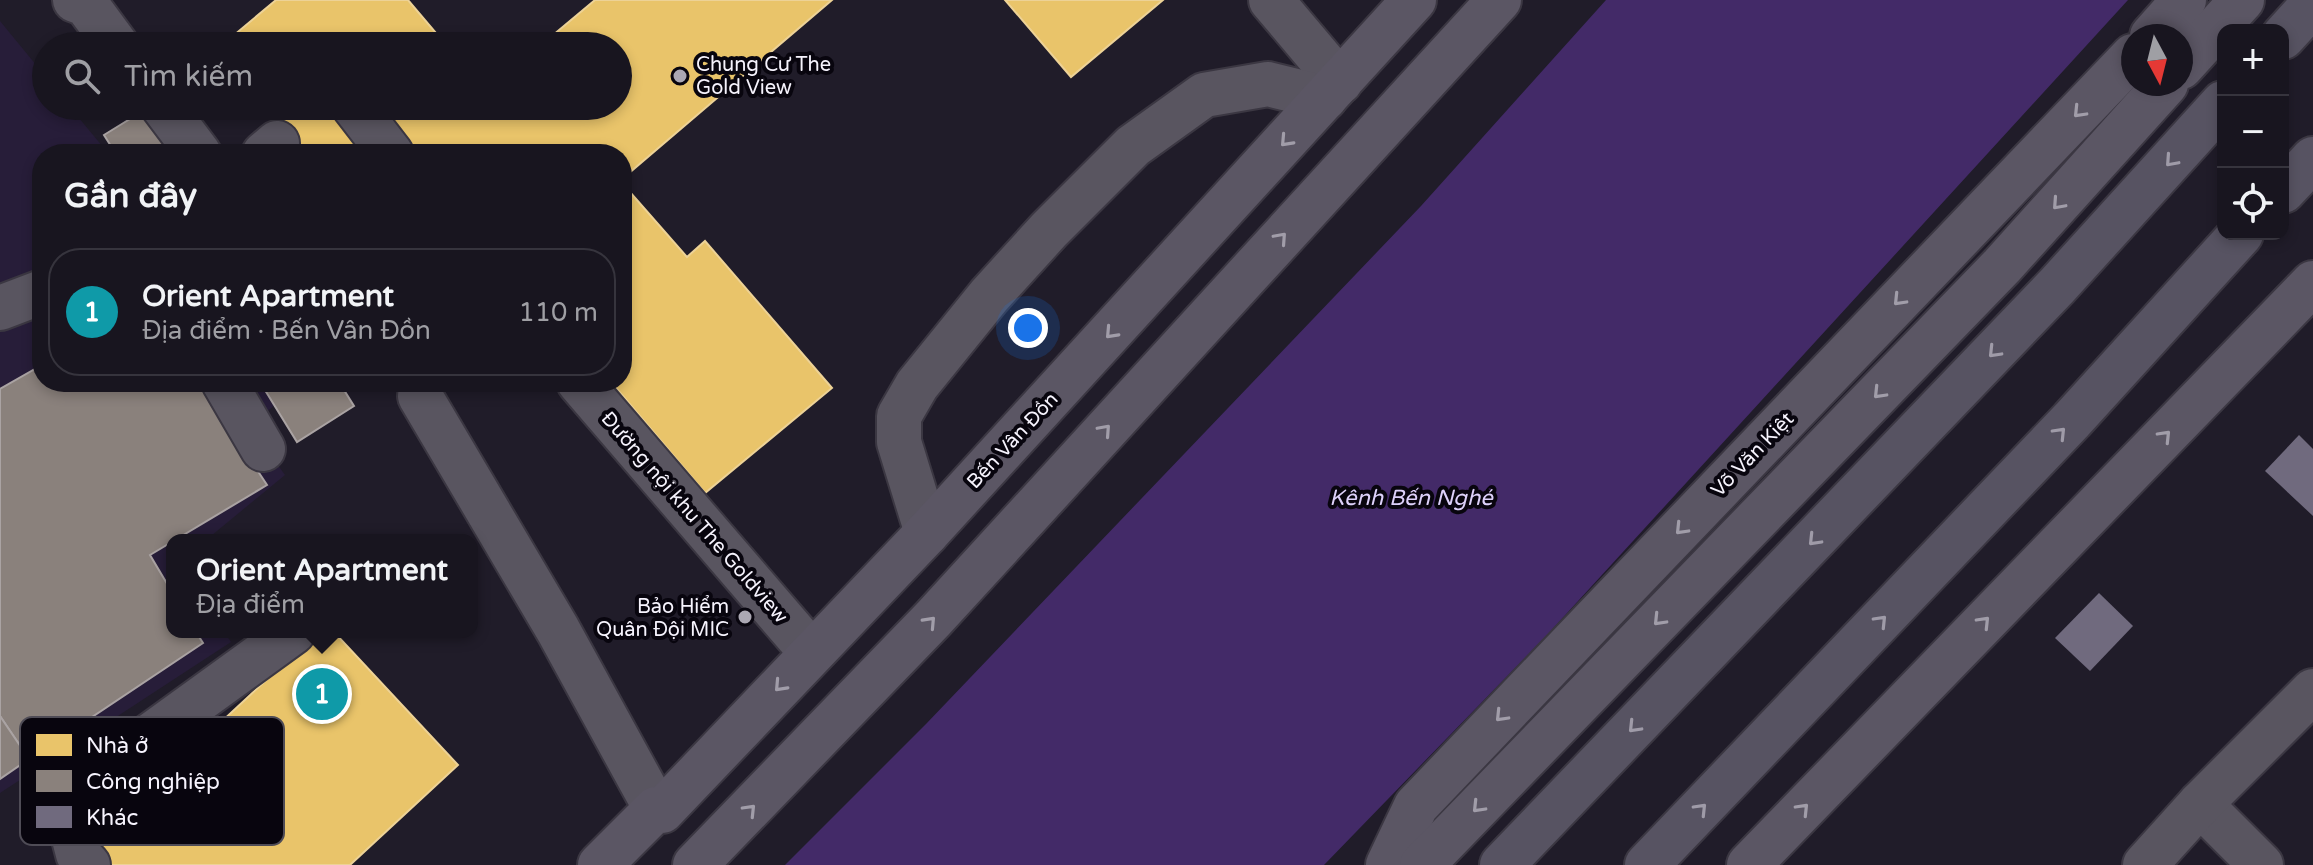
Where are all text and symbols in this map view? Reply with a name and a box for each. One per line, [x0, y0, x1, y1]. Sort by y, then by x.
north arrow [2121, 24, 2193, 96]
map controls [2217, 24, 2289, 240]
button: + [2217, 24, 2289, 96]
search box [32, 32, 632, 120]
place label: Chung Cư The Gold View [696, 53, 831, 100]
icon: search [60, 54, 104, 98]
text: Tìm kiếm [124, 58, 253, 95]
marker: Chung Cư The Gold View [671, 67, 689, 85]
button: − [2217, 96, 2289, 168]
one-way arrow [2074, 103, 2088, 117]
one-way arrow [1281, 132, 1296, 146]
one-way arrow [2165, 152, 2180, 166]
button: locate [2217, 168, 2289, 240]
text: Gần đây [64, 176, 197, 217]
one-way arrow [2053, 195, 2067, 210]
one-way arrow [1271, 233, 1285, 248]
text: Orient Apartment [142, 278, 394, 315]
one-way arrow [1894, 291, 1909, 305]
text: 1 [84, 297, 100, 328]
text: 110 m [518, 297, 598, 328]
your location [1008, 308, 1048, 348]
text: Địa điểm · Bến Vân Đồn [142, 315, 431, 346]
one-way arrow [1106, 323, 1120, 338]
one-way arrow [1989, 343, 2003, 357]
one-way arrow [1874, 384, 1888, 398]
street label: Bến Vân Đồn [962, 388, 1063, 494]
street label: Đường nội khu The Goldview [596, 407, 793, 629]
street label: Võ Văn Kiệt [1706, 407, 1799, 502]
one-way arrow [1096, 425, 1111, 439]
one-way arrow [2051, 427, 2065, 442]
one-way arrow [2156, 431, 2170, 445]
water label: Kênh Bến Nghé [1329, 485, 1494, 511]
one-way arrow [1676, 519, 1690, 534]
one-way arrow [1809, 531, 1823, 545]
popup [166, 534, 478, 638]
text: Orient Apartment [196, 552, 448, 589]
text: Địa điểm [196, 589, 305, 620]
place label: Bảo Hiểm Quân Đội MIC [596, 595, 729, 642]
marker: Bảo Hiểm Quân Đội MIC [736, 608, 754, 626]
one-way arrow [1654, 611, 1668, 625]
one-way arrow [1871, 615, 1885, 630]
one-way arrow [920, 617, 935, 631]
one-way arrow [1975, 617, 1989, 631]
pin: 1 [296, 664, 348, 724]
one-way arrow [775, 676, 789, 691]
one-way arrow [1497, 707, 1511, 722]
legend [20, 717, 284, 845]
one-way arrow [1629, 718, 1643, 732]
text: Nhà ở [86, 733, 148, 759]
text: Công nghiệp [86, 769, 220, 795]
one-way arrow [1473, 798, 1488, 812]
one-way arrow [1692, 803, 1706, 818]
one-way arrow [1794, 804, 1808, 818]
text: Khác [86, 805, 138, 831]
one-way arrow [741, 805, 755, 819]

